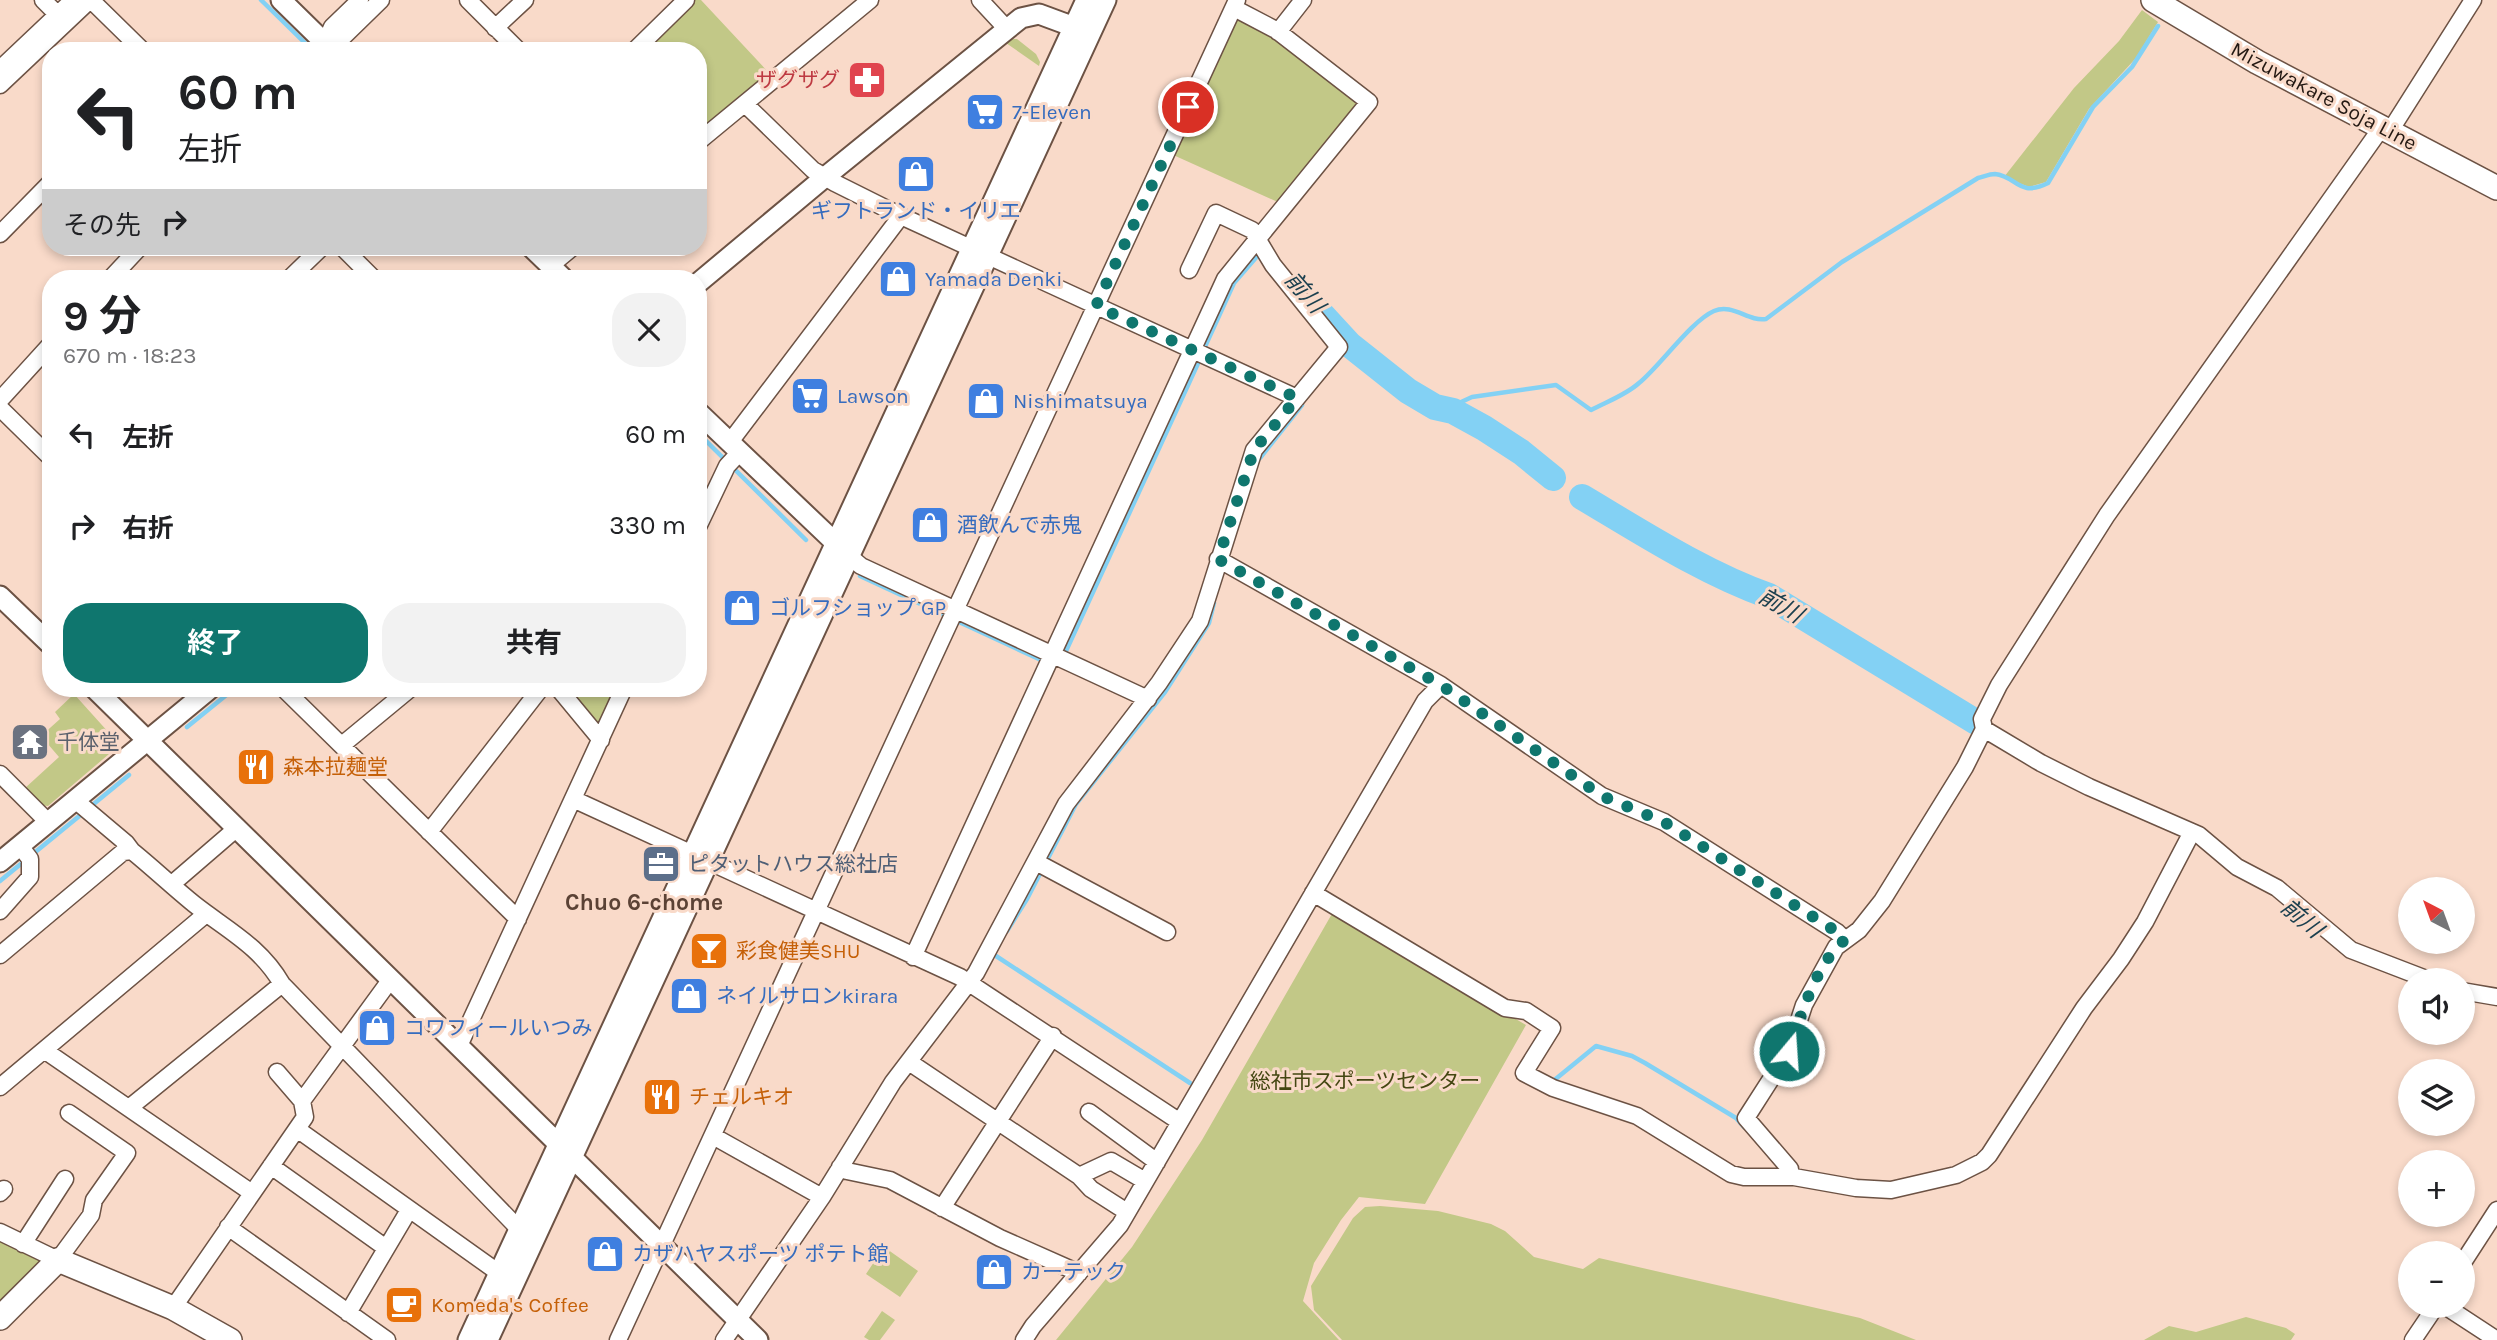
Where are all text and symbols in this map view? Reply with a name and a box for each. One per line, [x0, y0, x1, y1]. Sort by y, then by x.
street label: Mizuwakare Soja Line [2227, 37, 2421, 155]
pharmacy icon: ザグザグ [846, 59, 888, 101]
text: 60 m [178, 64, 298, 121]
place label: ザグザグ [756, 68, 840, 92]
icon: left [63, 70, 154, 161]
pin [1158, 77, 1218, 137]
icon: arrive [1169, 88, 1207, 126]
supermarket icon: 7-Eleven [964, 91, 1006, 133]
place label: 7-Eleven [1012, 100, 1092, 124]
text: 左折 [178, 131, 242, 168]
shop icon: ギフトランド・イリエ [895, 153, 937, 195]
place label: ギフトランド・イリエ [811, 199, 1021, 223]
icon: right [155, 203, 193, 241]
text: その先 [63, 210, 141, 241]
shop icon: Yamada Denki [877, 258, 919, 300]
water label: 前川 [1279, 266, 1332, 321]
place label: Yamada Denki [925, 267, 1062, 291]
text: 9 分 [63, 291, 141, 341]
button: close [612, 293, 686, 367]
text: 670 m · 18:23 [63, 342, 197, 369]
supermarket icon: Lawson [789, 375, 831, 417]
shop icon: Nishimatsuya [965, 380, 1007, 422]
place label: Lawson [837, 384, 909, 408]
place label: Nishimatsuya [1013, 389, 1148, 413]
icon: left [63, 416, 101, 454]
text: 60 m [625, 419, 686, 450]
text: 左折 [122, 422, 174, 453]
shop icon: 酒飲んで赤鬼 [909, 504, 951, 546]
icon: right [63, 507, 101, 545]
text: 330 m [609, 510, 686, 541]
text: 右折 [122, 513, 174, 544]
place label: 酒飲んで赤鬼 [957, 513, 1082, 537]
water label: 前川 [1754, 582, 1810, 630]
shop icon: ゴルフショップ GP [721, 587, 763, 629]
place label: ゴルフショップ GP [769, 596, 946, 620]
button: 終了 [63, 603, 368, 683]
button: 共有 [382, 603, 686, 683]
temple icon: 千体堂 [9, 721, 51, 763]
place label: 千体堂 [57, 730, 120, 754]
restaurant icon: 森本拉麺堂 [235, 746, 277, 788]
place label: 森本拉麺堂 [283, 755, 388, 779]
office icon: ピタットハウス総社店 [640, 843, 682, 885]
place label: ピタットハウス総社店 [688, 852, 898, 876]
north arrow [2398, 877, 2474, 954]
map controls [2398, 877, 2475, 1318]
district label: Chuo 6-chome [565, 889, 723, 916]
water label: 前川 [2275, 893, 2330, 945]
bar icon: 彩食健美SHU [688, 930, 730, 972]
place label: 彩食健美SHU [736, 939, 860, 963]
button: sound [2398, 968, 2475, 1045]
shop icon: ネイルサロンkirara [668, 975, 710, 1017]
place label: ネイルサロンkirara [716, 984, 898, 1008]
shop icon: コワフィールいつみ [356, 1007, 398, 1049]
position arrow [1752, 1014, 1826, 1088]
place label: コワフィールいつみ [404, 1016, 593, 1040]
button: layers [2398, 1059, 2475, 1136]
park label: 総社市スポーツセンター [1250, 1069, 1480, 1093]
restaurant icon: チェルキオ [641, 1076, 683, 1118]
place label: チェルキオ [689, 1085, 794, 1109]
button: + [2398, 1150, 2475, 1227]
shop icon: カザハヤスポーツ ポテト館 [584, 1233, 626, 1275]
button: − [2398, 1241, 2475, 1318]
place label: カザハヤスポーツ ポテト館 [632, 1242, 889, 1266]
shop icon: カーテック [973, 1251, 1015, 1293]
place label: カーテック [1021, 1260, 1126, 1284]
cafe icon: Komeda's Coffee [383, 1284, 425, 1326]
place label: Komeda's Coffee [431, 1293, 589, 1317]

